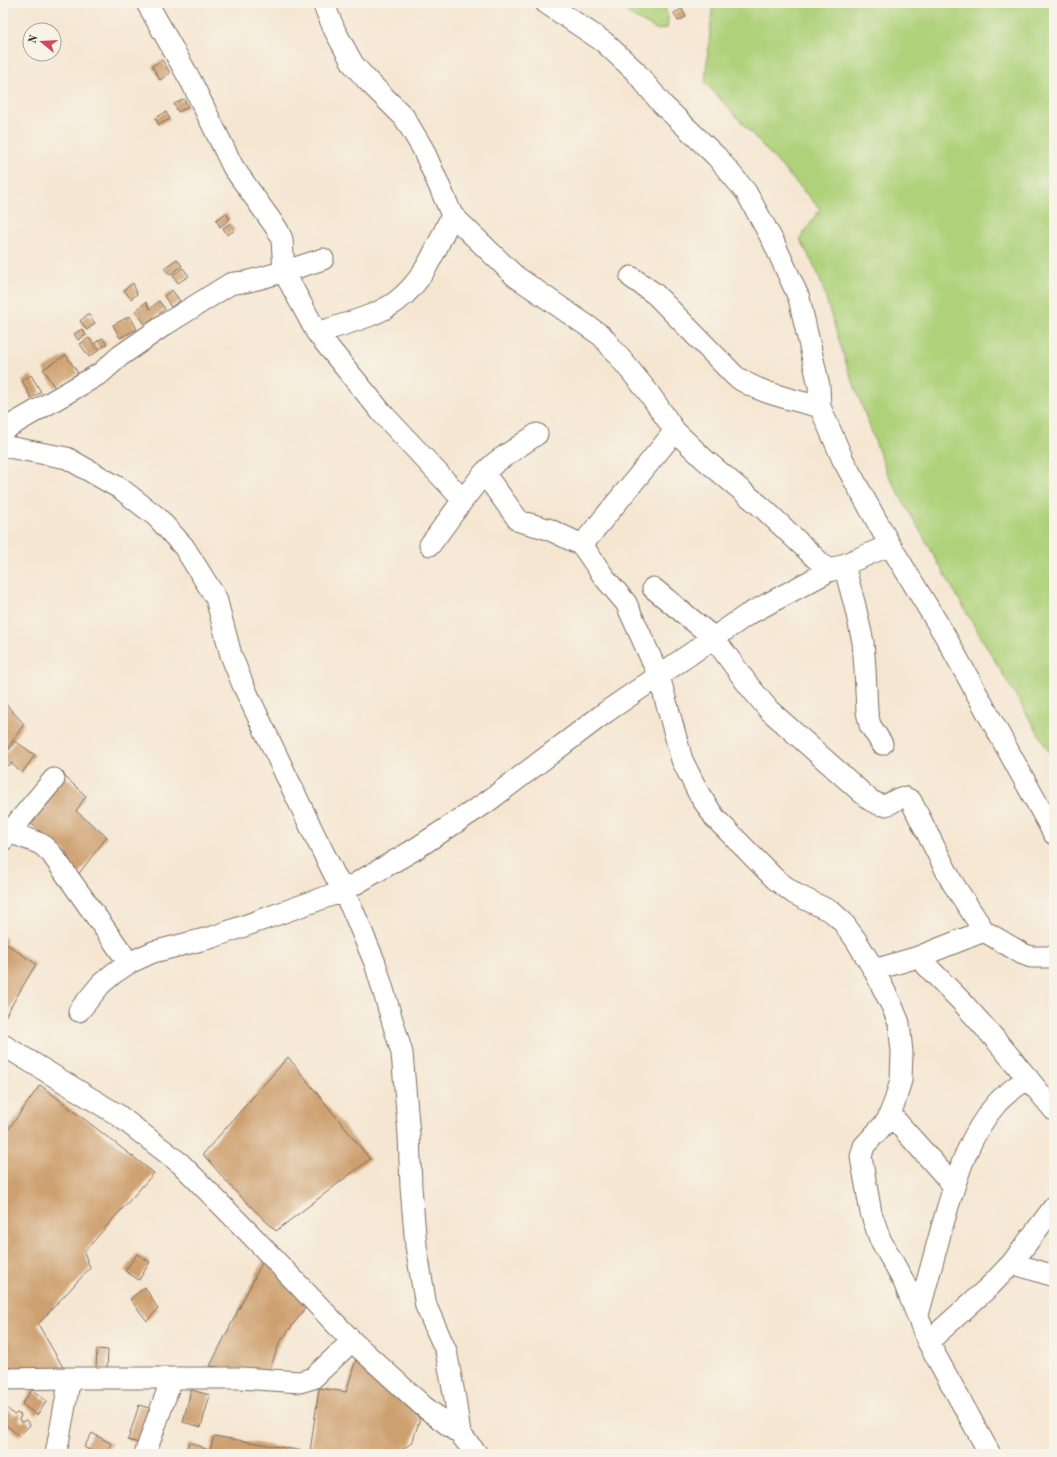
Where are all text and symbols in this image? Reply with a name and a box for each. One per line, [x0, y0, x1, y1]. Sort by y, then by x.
north arrow [22, 22, 62, 62]
text: N [27, 33, 41, 45]

